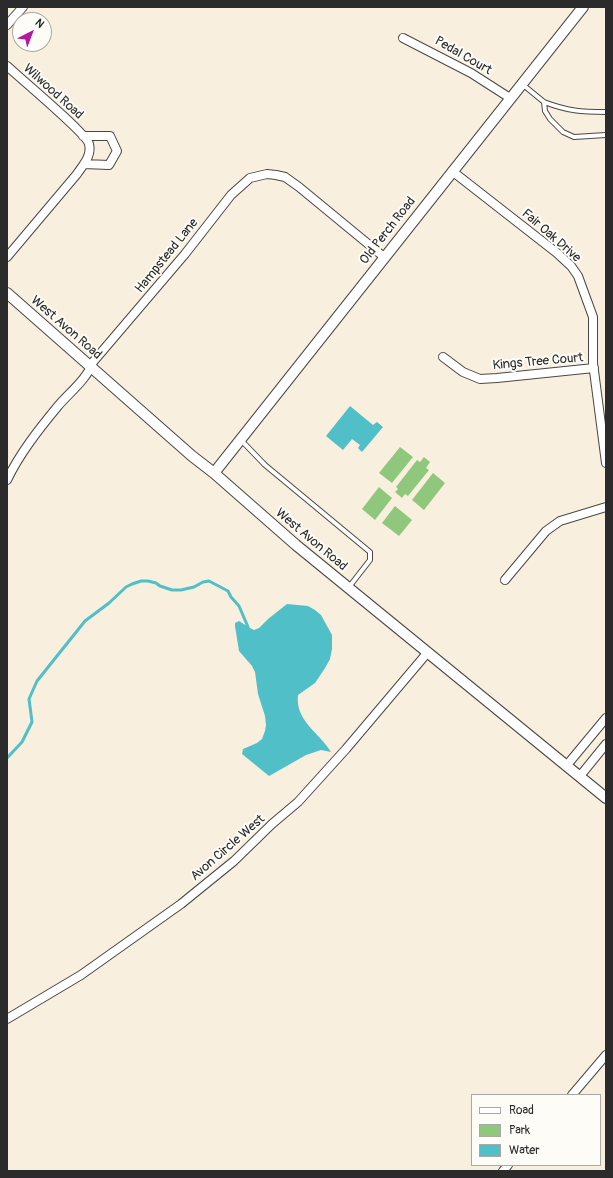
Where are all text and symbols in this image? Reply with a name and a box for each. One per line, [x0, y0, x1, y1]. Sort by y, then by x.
north arrow [12, 12, 52, 52]
text: N [33, 16, 47, 31]
street label: Pedal Court [432, 33, 494, 79]
street label: Wilwood Road [20, 61, 86, 123]
street label: Old Perch Road [357, 194, 419, 268]
street label: Fair Oak Drive [518, 206, 584, 266]
street label: Hampstead Lane [132, 216, 202, 296]
street label: West Avon Road [27, 293, 105, 363]
street label: Kings Tree Court [492, 350, 584, 374]
street label: West Avon Road [272, 505, 350, 575]
street label: Avon Circle West [188, 812, 268, 884]
legend [471, 1094, 601, 1166]
text: Road [509, 1103, 534, 1118]
text: Park [509, 1123, 530, 1138]
text: Water [509, 1143, 540, 1158]

